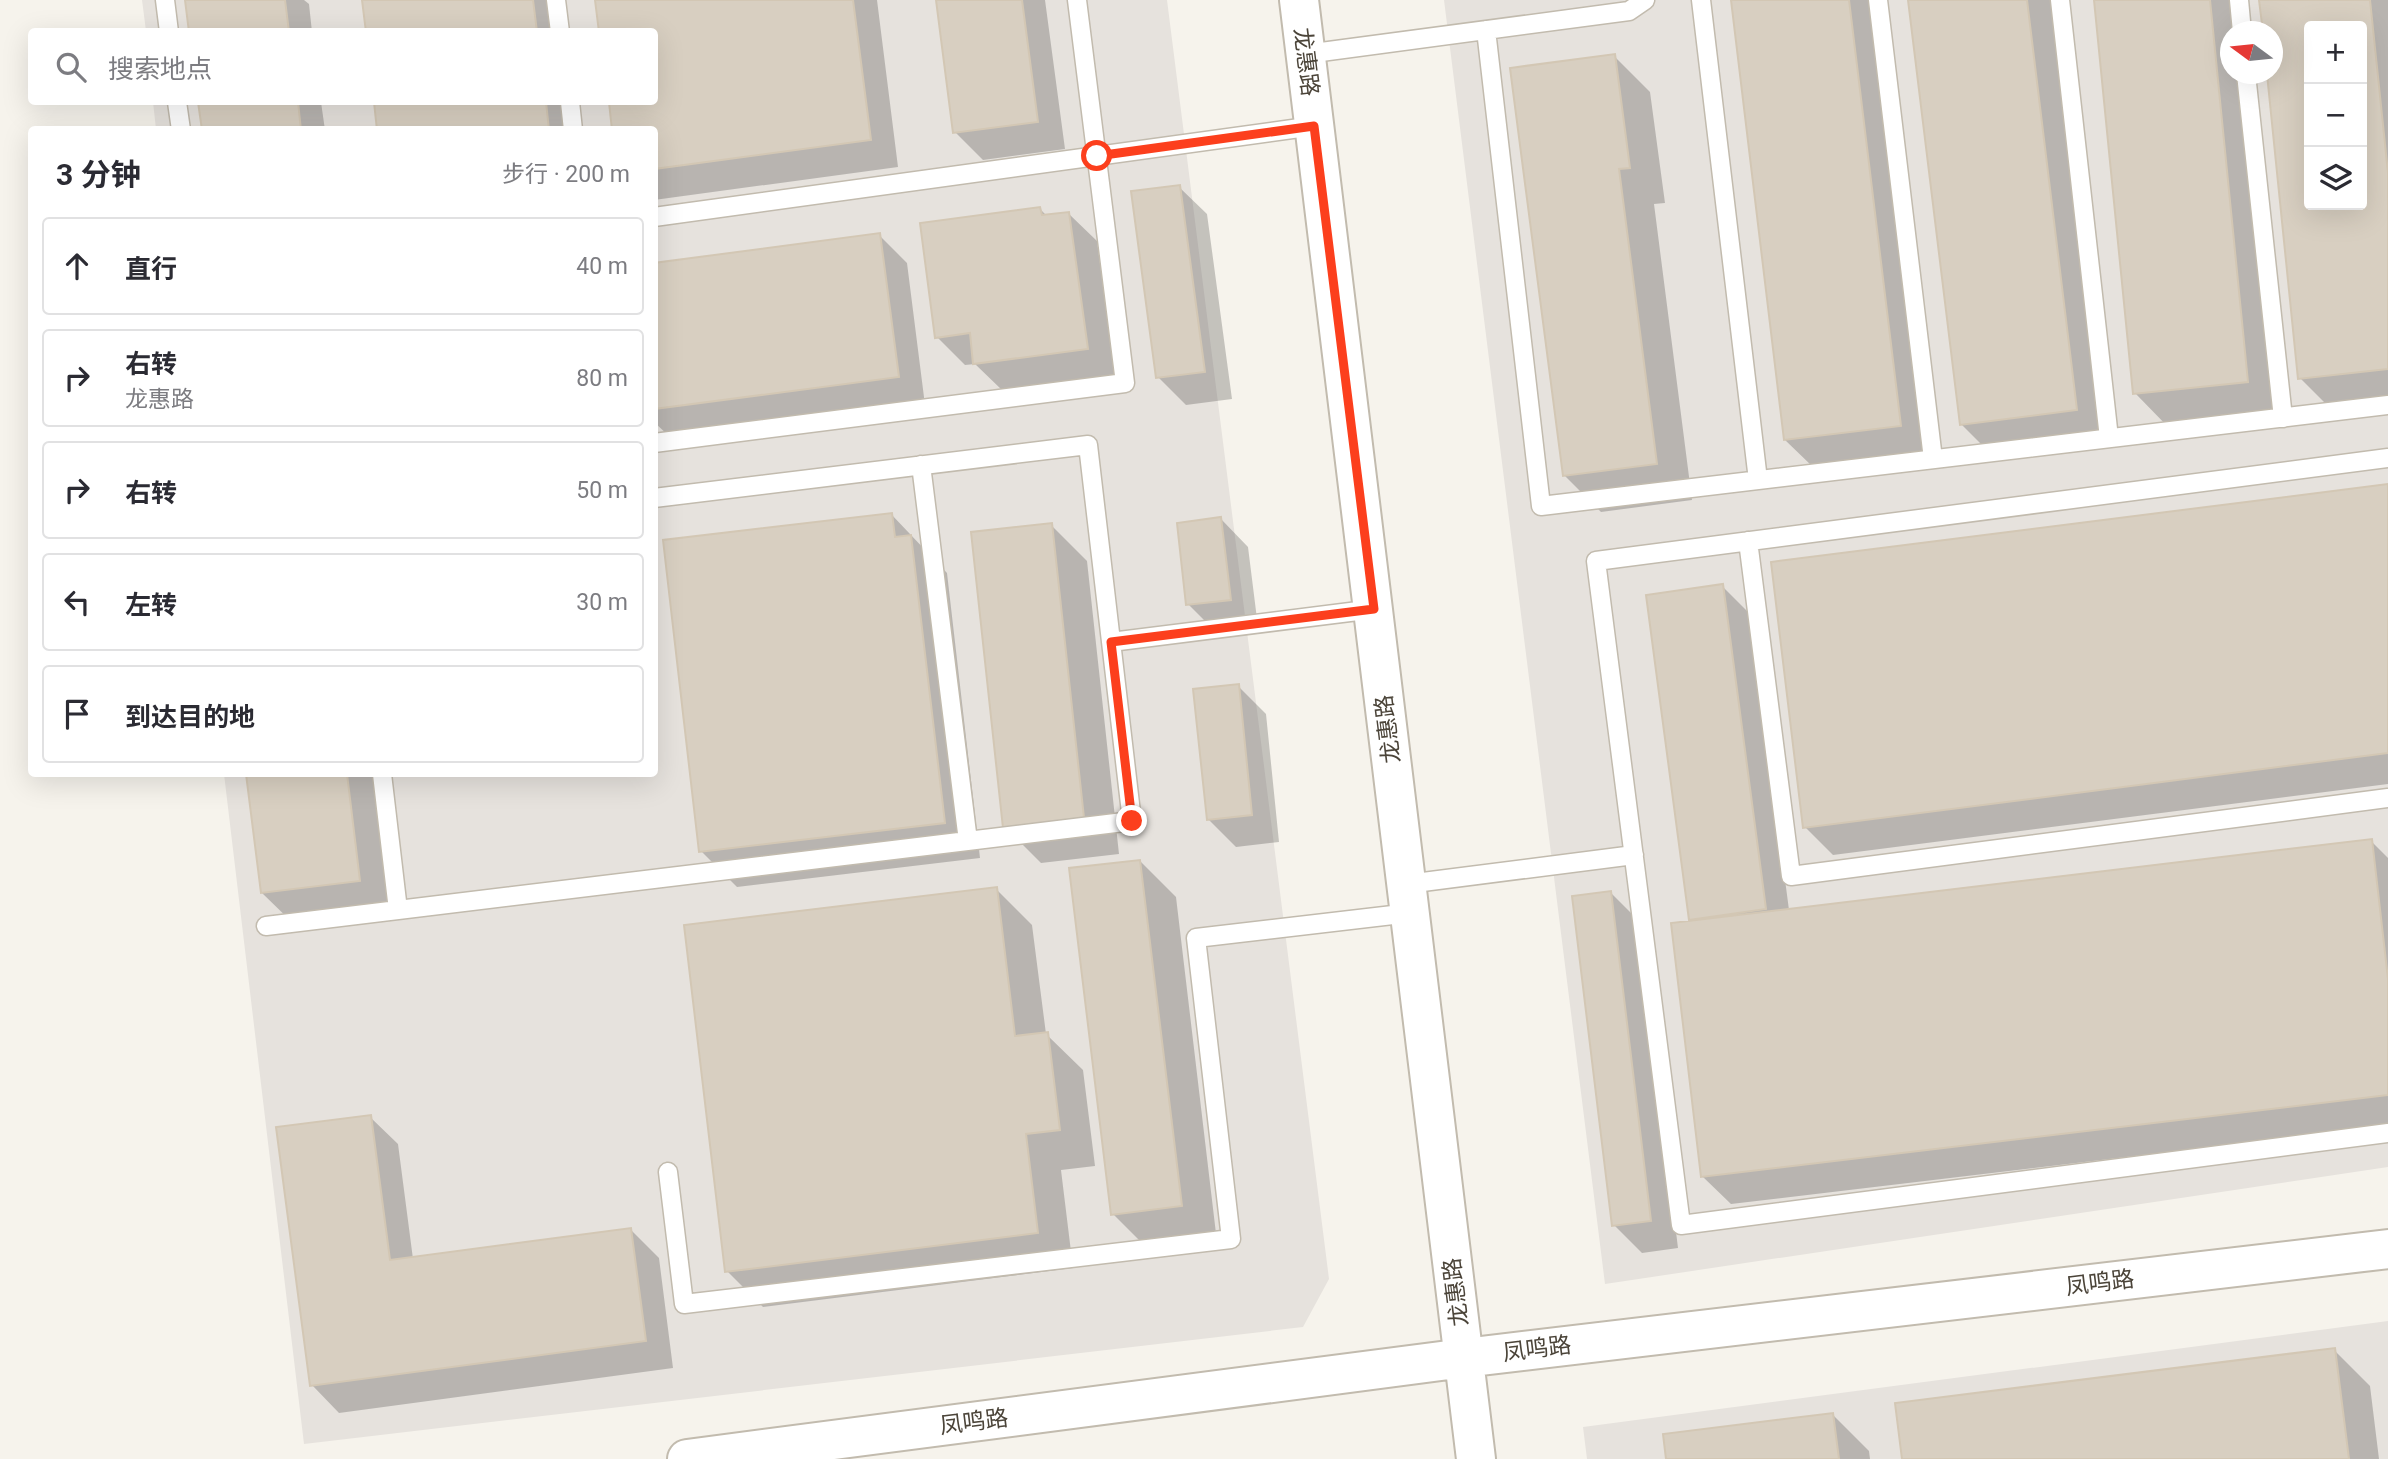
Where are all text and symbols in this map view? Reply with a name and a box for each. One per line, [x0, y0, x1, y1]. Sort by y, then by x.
north arrow [2220, 21, 2283, 84]
map controls [2304, 21, 2367, 210]
button: + [2304, 21, 2367, 84]
street label: 龙惠路 [1288, 26, 1324, 98]
search box [28, 28, 658, 105]
icon: search [52, 48, 90, 86]
text: 搜索地点 [108, 54, 212, 84]
button: − [2304, 84, 2367, 147]
route start [1081, 140, 1112, 171]
button: layers [2304, 147, 2367, 210]
text: 3 分钟 [56, 157, 141, 192]
text: 步行 · 200 m [502, 161, 630, 188]
icon: ahead [58, 247, 96, 285]
text: 40 m [576, 253, 628, 280]
text: 直行 [125, 254, 177, 284]
text: 右转 [125, 349, 177, 379]
icon: right [58, 359, 96, 397]
text: 80 m [576, 365, 628, 392]
text: 龙惠路 [125, 386, 194, 413]
icon: right [58, 471, 96, 509]
text: 50 m [576, 477, 628, 504]
text: 右转 [125, 478, 177, 508]
icon: left [58, 583, 96, 621]
text: 30 m [576, 589, 628, 616]
text: 左转 [125, 590, 177, 620]
street label: 龙惠路 [1370, 693, 1406, 765]
icon: arrive [58, 695, 96, 733]
text: 到达目的地 [125, 702, 255, 732]
route end [1116, 805, 1147, 836]
street label: 龙惠路 [1438, 1256, 1474, 1328]
street label: 凤鸣路 [2064, 1265, 2136, 1301]
street label: 凤鸣路 [1501, 1331, 1573, 1367]
street label: 凤鸣路 [938, 1404, 1010, 1440]

